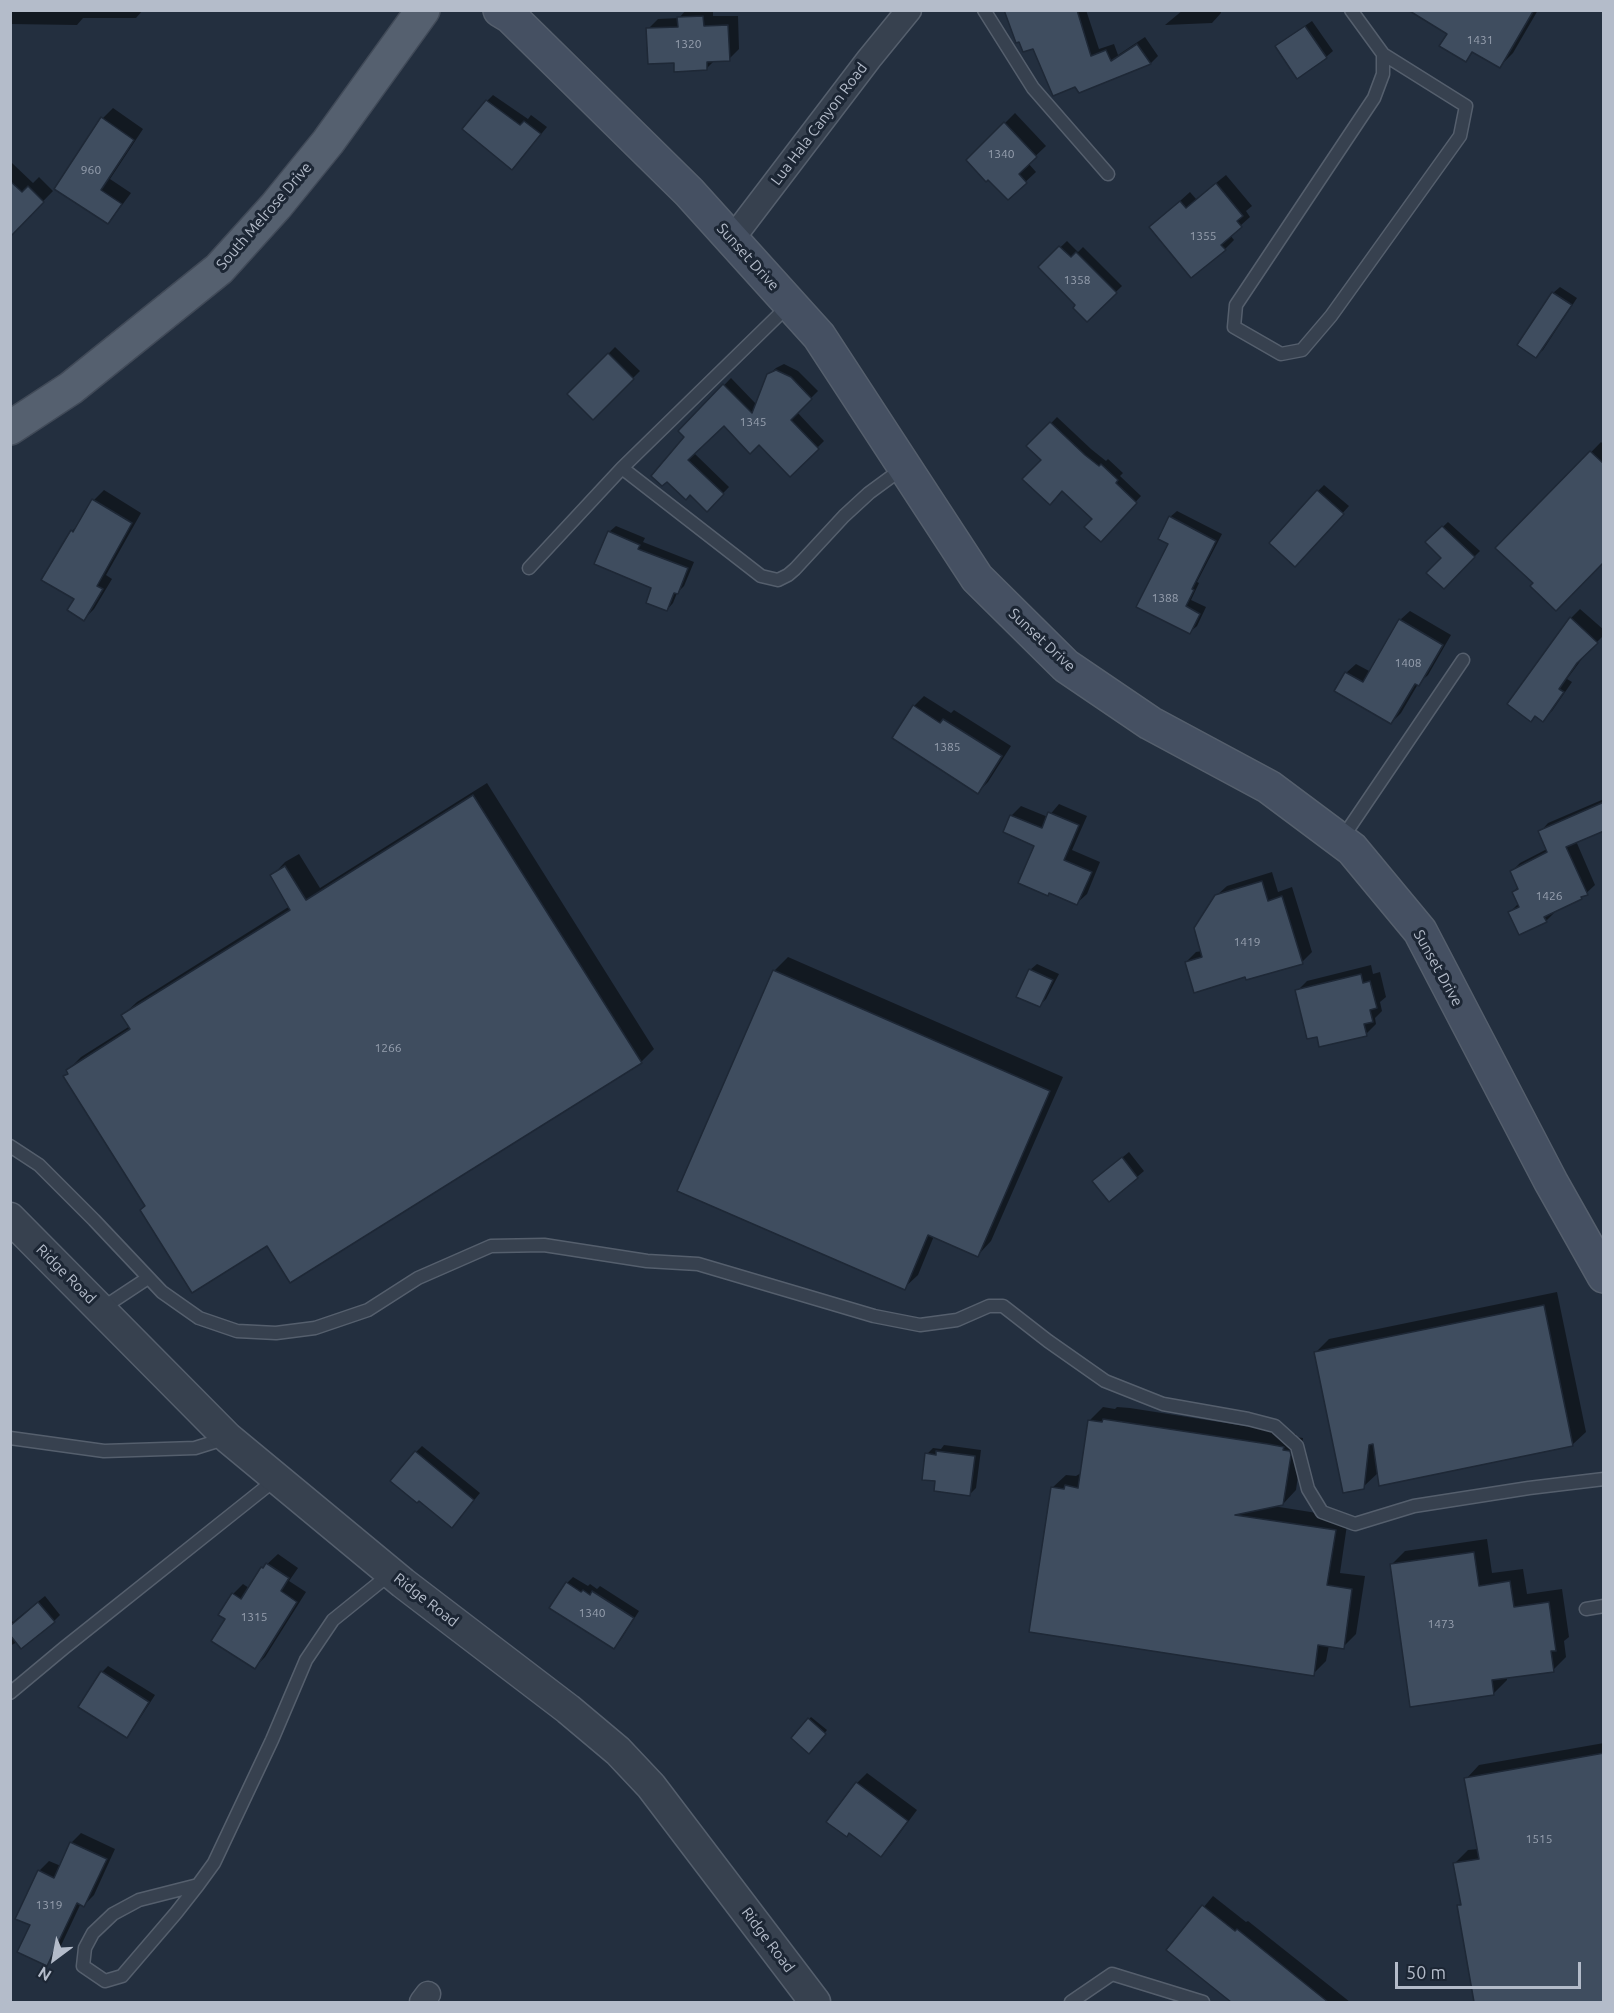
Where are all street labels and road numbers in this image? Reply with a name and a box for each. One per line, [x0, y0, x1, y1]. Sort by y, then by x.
street label: Lua Hala Canyon Road [767, 59, 871, 189]
street label: South Melrose Drive [212, 159, 316, 273]
street label: Sunset Drive [713, 220, 783, 294]
street label: Sunset Drive [1005, 605, 1079, 675]
street label: Sunset Drive [1410, 927, 1466, 1009]
street label: Ridge Road [33, 1241, 99, 1307]
street label: Ridge Road [390, 1569, 462, 1631]
street label: Ridge Road [738, 1904, 798, 1976]

